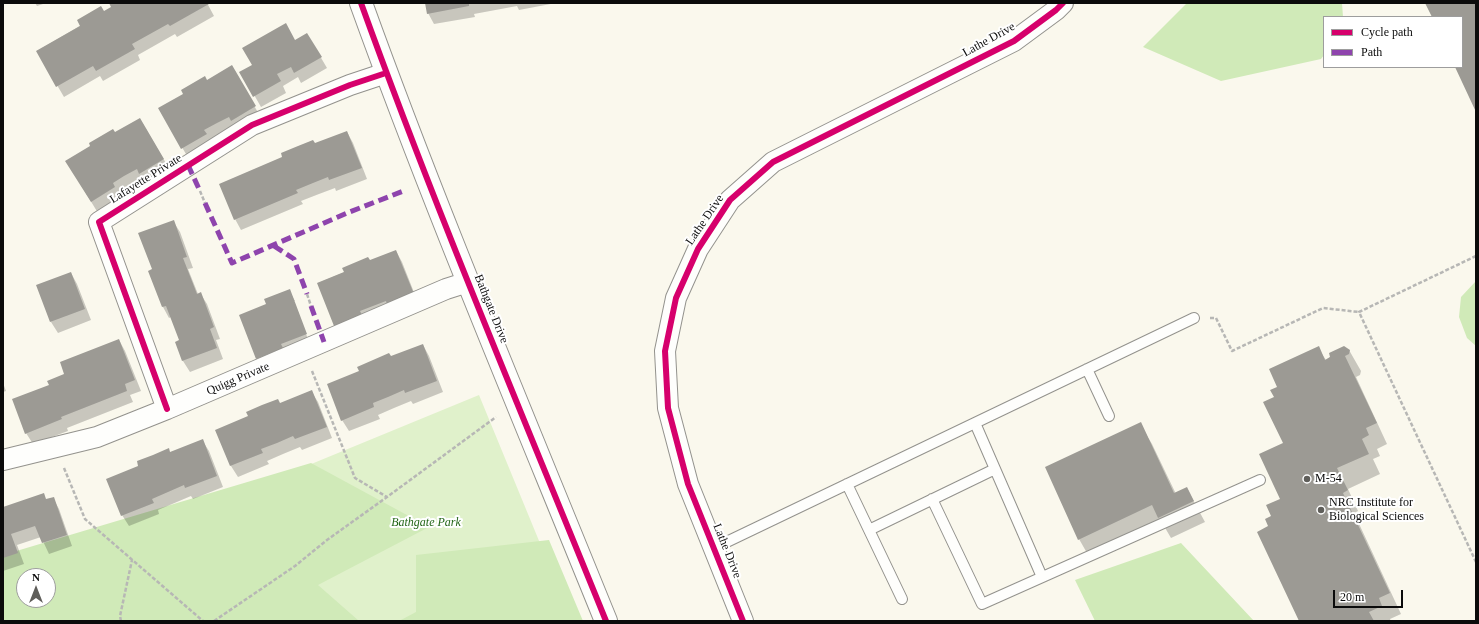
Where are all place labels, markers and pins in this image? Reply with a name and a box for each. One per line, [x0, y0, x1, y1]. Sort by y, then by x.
place label: M-54 [1315, 472, 1342, 486]
marker: M-54 [1302, 474, 1312, 484]
place label: NRC Institute for Biological Sciences [1329, 496, 1424, 524]
marker: NRC Institute for Biological Sciences [1316, 505, 1326, 515]

